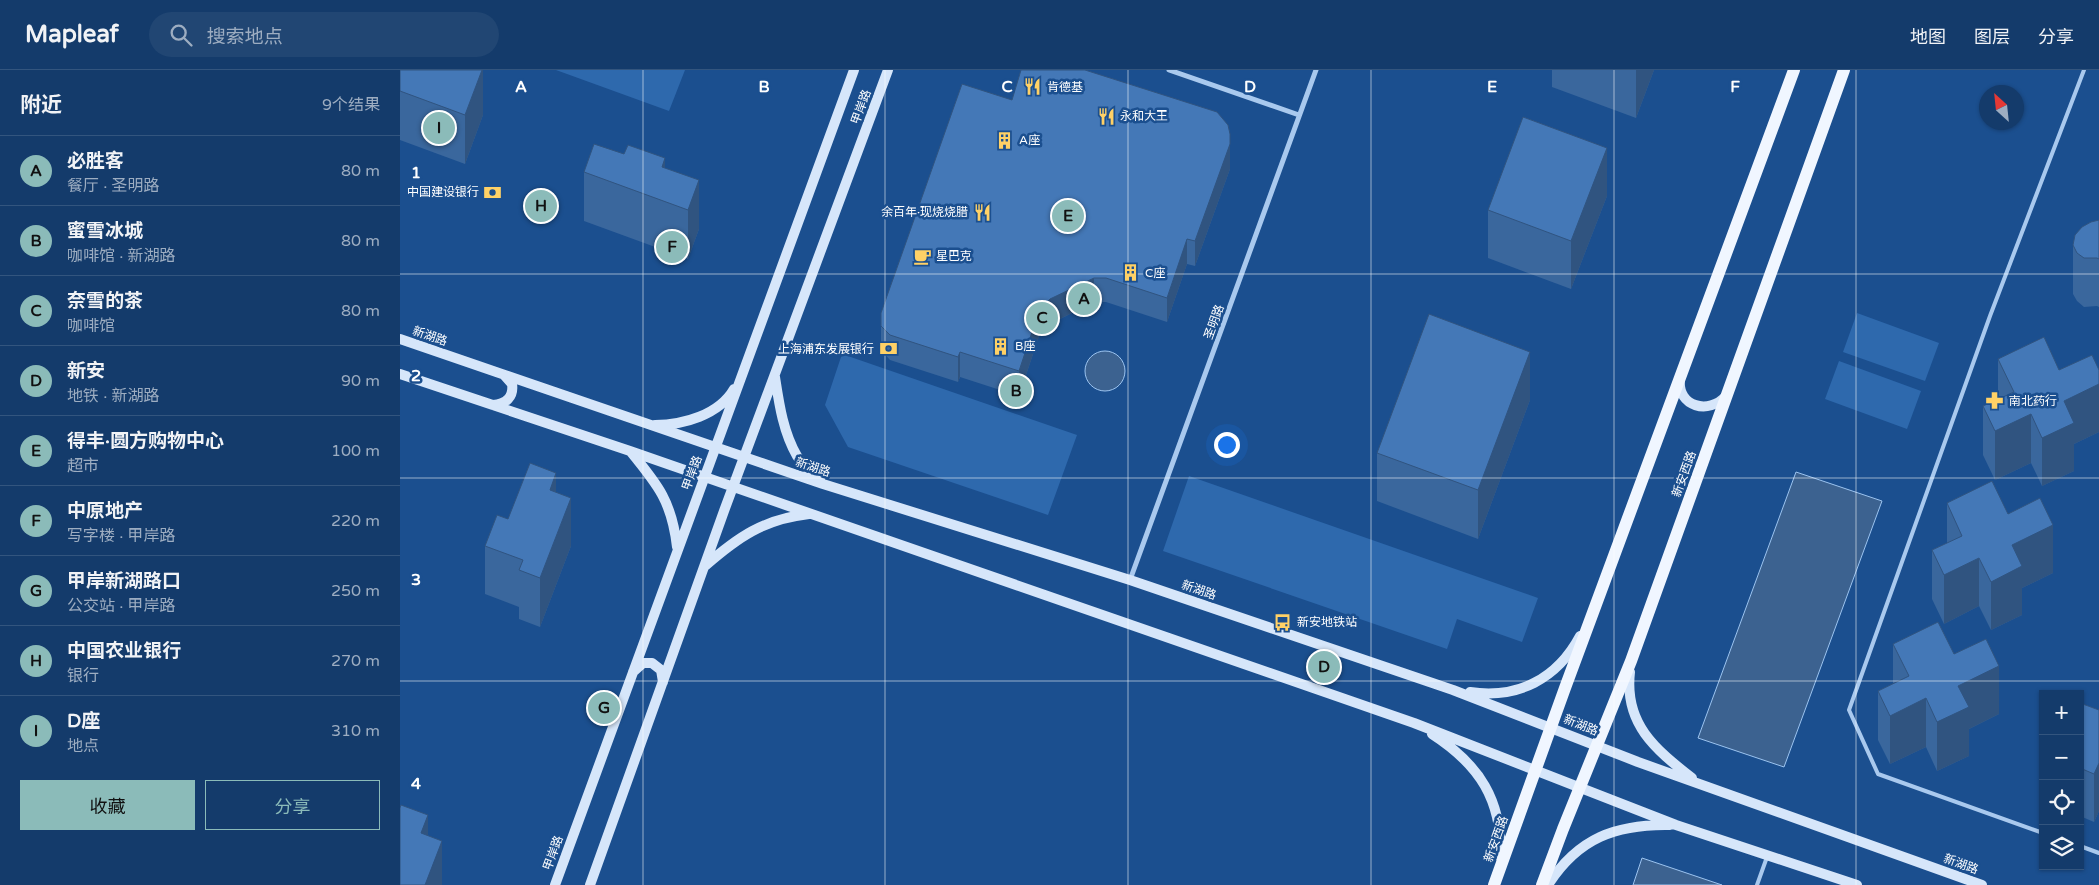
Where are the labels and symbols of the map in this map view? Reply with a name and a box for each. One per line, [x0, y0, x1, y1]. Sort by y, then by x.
text: A [515, 77, 527, 97]
text: B [758, 77, 770, 97]
text: C [1001, 77, 1013, 97]
restaurant icon: 肯德基 [1023, 77, 1043, 97]
text: D [1244, 77, 1256, 97]
text: E [1487, 77, 1497, 97]
text: F [1730, 77, 1740, 97]
place label: 肯德基 [1047, 80, 1083, 94]
north arrow [1979, 85, 2024, 130]
street label: 甲岸路 [848, 88, 874, 126]
restaurant icon: 永和大王 [1096, 106, 1116, 126]
pin: I [423, 109, 455, 147]
place label: 永和大王 [1120, 109, 1168, 123]
building icon: A座 [995, 130, 1015, 150]
place label: A座 [1019, 133, 1040, 147]
text: 1 [411, 163, 421, 183]
bank icon: 中国建设银行 [483, 182, 503, 202]
place label: 中国建设银行 [407, 185, 479, 199]
pin: H [525, 187, 557, 225]
pin: E [1052, 197, 1084, 235]
restaurant icon: 余百年·现烧烧腊 [972, 202, 992, 222]
place label: 余百年·现烧烧腊 [881, 205, 968, 219]
pin: F [656, 228, 688, 266]
cafe icon: 星巴克 [912, 246, 932, 266]
place label: 星巴克 [936, 249, 972, 263]
building icon: C座 [1121, 263, 1141, 283]
place label: C座 [1145, 266, 1165, 280]
pin: A [1068, 280, 1100, 318]
pin: C [1026, 299, 1058, 337]
street label: 圣明路 [1201, 303, 1227, 341]
street label: 新湖路 [411, 324, 449, 348]
building icon: B座 [991, 336, 1011, 356]
bank icon: 上海浦东发展银行 [878, 339, 898, 359]
place label: B座 [1015, 339, 1035, 353]
place label: 上海浦东发展银行 [778, 342, 874, 356]
text: 2 [411, 366, 421, 386]
pin: B [1000, 372, 1032, 410]
pharmacy icon: 南北药行 [1985, 391, 2005, 411]
place label: 南北药行 [2009, 394, 2057, 408]
your location [1214, 432, 1240, 458]
street label: 新安西路 [1669, 449, 1699, 499]
street label: 甲岸路 [679, 454, 705, 492]
street label: 新湖路 [794, 455, 832, 479]
text: 3 [411, 570, 421, 590]
street label: 新湖路 [1180, 578, 1218, 602]
bus stop icon: 新安地铁站 [1273, 612, 1293, 632]
place label: 新安地铁站 [1297, 615, 1357, 629]
pin: D [1308, 648, 1340, 686]
pin: G [588, 689, 620, 727]
street label: 新湖路 [1562, 712, 1600, 738]
text: 4 [411, 774, 421, 794]
street label: 新安西路 [1481, 814, 1511, 864]
street label: 甲岸路 [540, 834, 566, 872]
street label: 新湖路 [1942, 851, 1980, 877]

